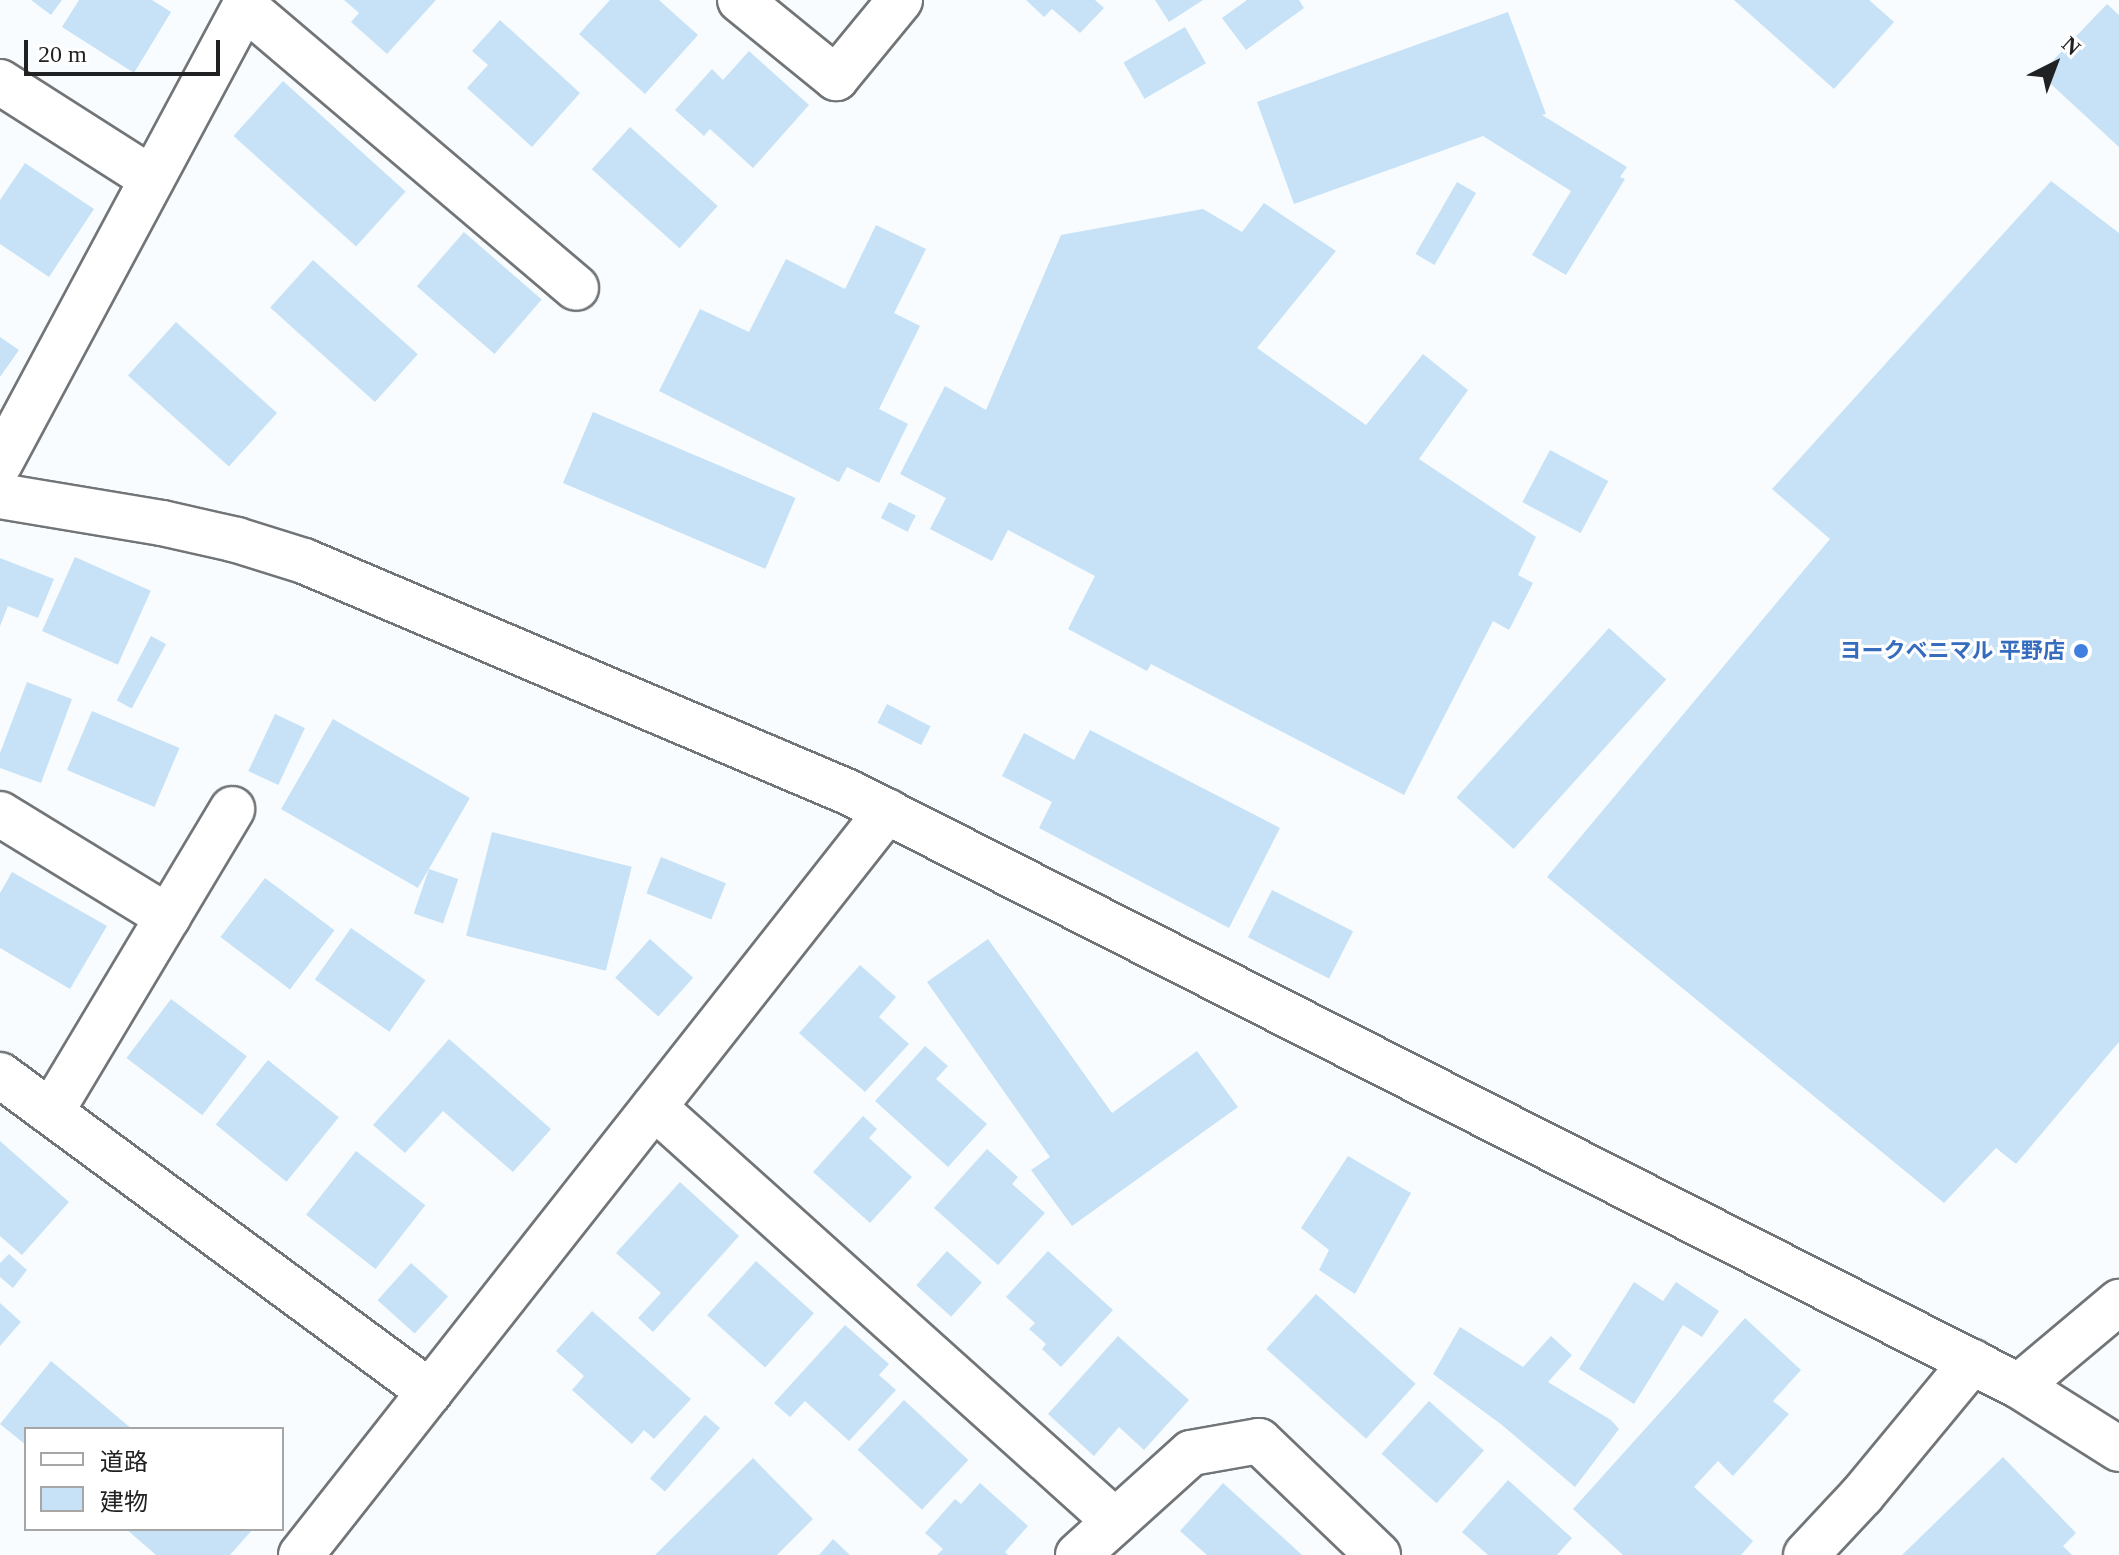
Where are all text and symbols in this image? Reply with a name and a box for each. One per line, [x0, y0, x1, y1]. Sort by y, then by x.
scale bar [28, 24, 224, 74]
north arrow [2015, 24, 2095, 104]
text: N [2057, 31, 2086, 60]
text: 20 m [38, 41, 87, 67]
place label: ヨークベニマル 平野店 [1840, 638, 2065, 664]
marker: ヨークベニマル 平野店 [2072, 642, 2090, 660]
legend [24, 1427, 284, 1531]
text: 道路 [100, 1449, 148, 1475]
text: 建物 [100, 1489, 148, 1515]

